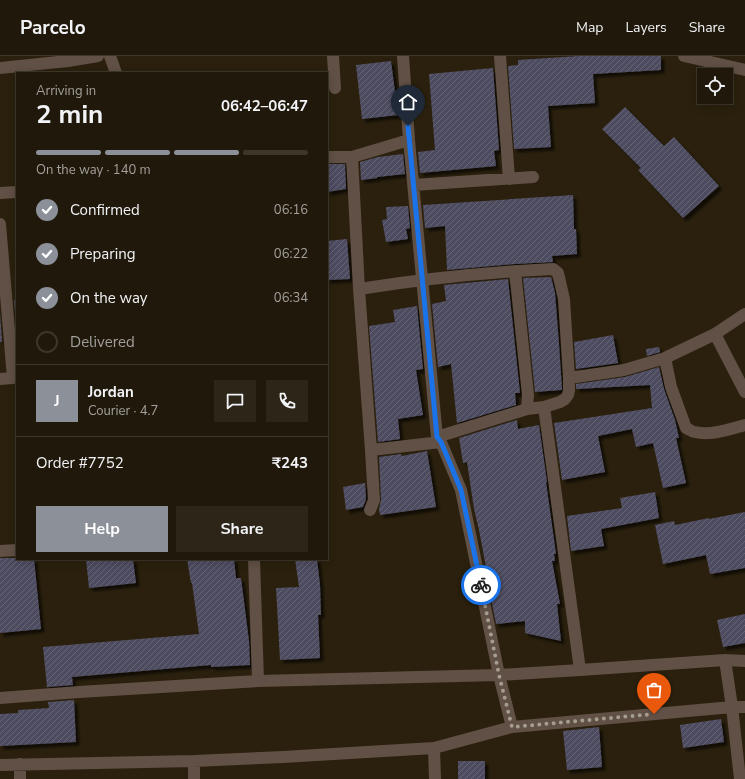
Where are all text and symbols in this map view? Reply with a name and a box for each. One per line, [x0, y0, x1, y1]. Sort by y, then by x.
text: Parcelo [20, 15, 86, 41]
text: Map [576, 18, 603, 37]
text: Layers [625, 18, 667, 37]
text: Share [689, 18, 725, 37]
map controls [697, 68, 733, 104]
button: locate [697, 68, 733, 104]
text: Arriving in [36, 82, 96, 100]
pin [391, 85, 425, 126]
icon: home [397, 91, 419, 113]
text: 06:42–06:47 [221, 96, 308, 116]
text: 2 min [36, 97, 103, 132]
text: On the way · 140 m [36, 161, 151, 179]
icon: check [36, 199, 58, 221]
text: Confirmed [70, 200, 140, 220]
text: 06:16 [274, 201, 308, 219]
icon: check [36, 243, 58, 265]
text: Preparing [70, 244, 135, 264]
text: 06:22 [274, 245, 308, 263]
icon: check [36, 287, 58, 309]
text: On the way [70, 288, 148, 308]
text: 06:34 [274, 289, 308, 307]
text: Delivered [70, 332, 135, 352]
button: chat [214, 380, 256, 422]
button: phone [266, 380, 308, 422]
text: Jordan [88, 382, 134, 402]
text: J [54, 391, 60, 411]
text: Courier · 4.7 [88, 402, 158, 420]
text: Order #7752 [36, 453, 124, 473]
text: ₹243 [272, 453, 308, 473]
button: Help [36, 506, 168, 552]
button: Share [176, 506, 308, 552]
courier [461, 565, 501, 605]
icon: bike [470, 574, 492, 596]
pin [637, 673, 671, 714]
icon: bag [643, 679, 665, 701]

